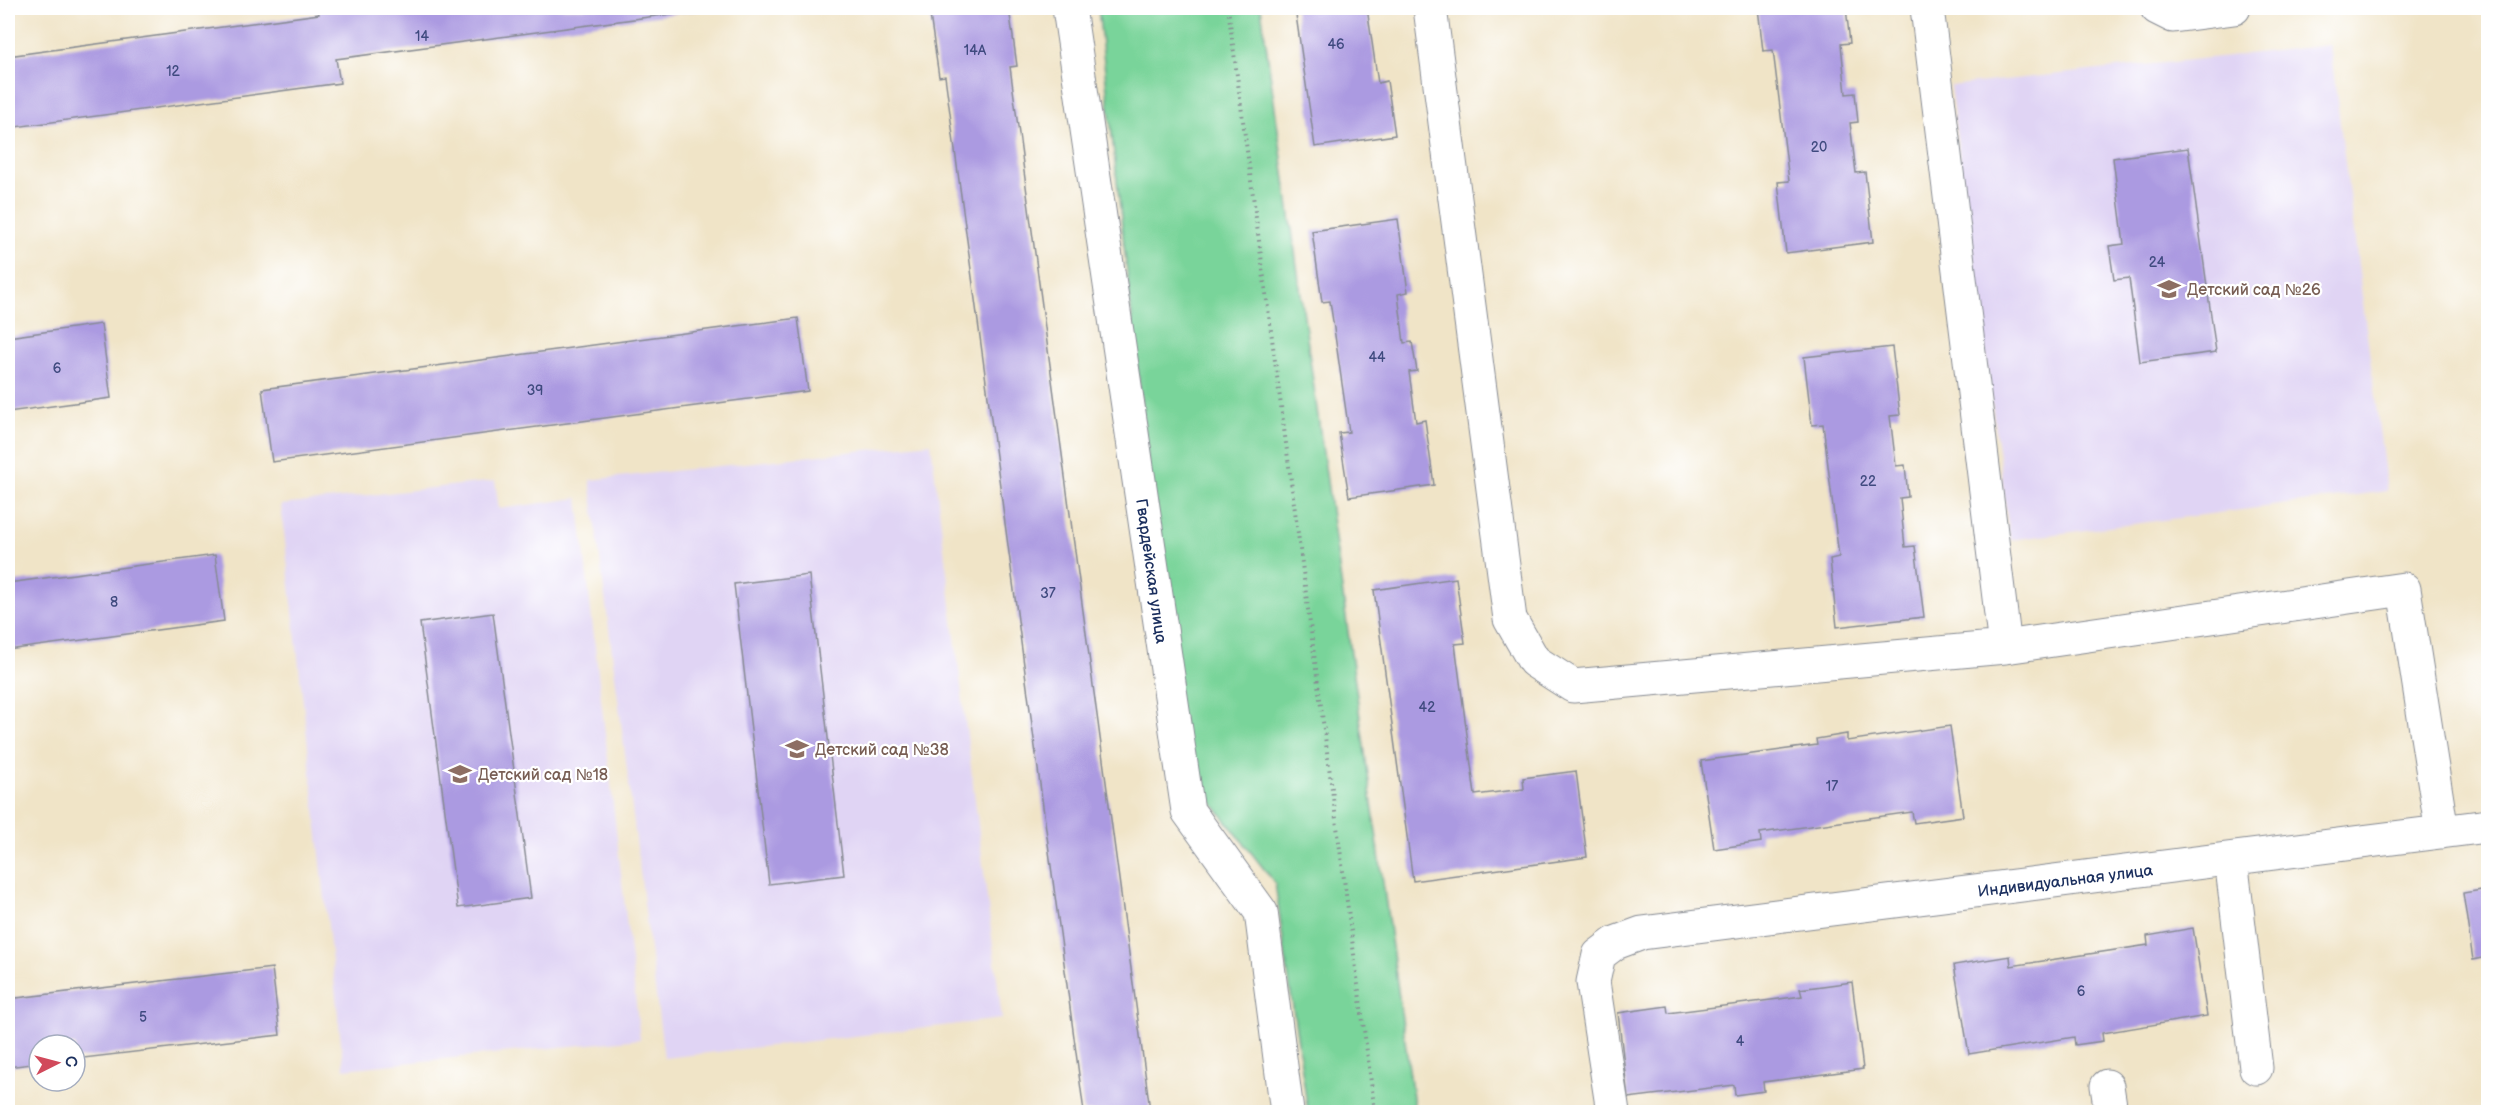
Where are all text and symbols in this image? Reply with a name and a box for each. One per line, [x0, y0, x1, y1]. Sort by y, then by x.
house number: 14 [415, 28, 429, 45]
house number: 46 [1327, 36, 1345, 53]
house number: 14А [964, 42, 987, 59]
house number: 12 [166, 63, 181, 80]
house number: 20 [1811, 139, 1827, 156]
house number: 24 [2149, 254, 2166, 271]
school or university icon: Детский сад №26 [2156, 276, 2182, 302]
place label: Детский сад №26 [2187, 281, 2321, 300]
house number: 44 [1368, 349, 1386, 366]
house number: 6 [53, 360, 62, 377]
house number: 39 [527, 382, 543, 399]
house number: 22 [1860, 473, 1877, 490]
street label: Гвардейская улица [1131, 498, 1170, 645]
house number: 37 [1040, 585, 1056, 602]
house number: 8 [110, 594, 118, 611]
house number: 42 [1419, 699, 1436, 716]
school or university icon: Детский сад №38 [784, 736, 810, 762]
place label: Детский сад №38 [815, 741, 949, 760]
school or university icon: Детский сад №18 [447, 761, 473, 787]
place label: Детский сад №18 [478, 766, 608, 785]
house number: 17 [1826, 778, 1838, 795]
street label: Индивидуальная улица [1976, 861, 2154, 902]
house number: 6 [2077, 983, 2086, 1000]
house number: 5 [139, 1009, 147, 1026]
north arrow [27, 1033, 87, 1093]
house number: 4 [1736, 1033, 1745, 1050]
text: С [60, 1055, 80, 1068]

